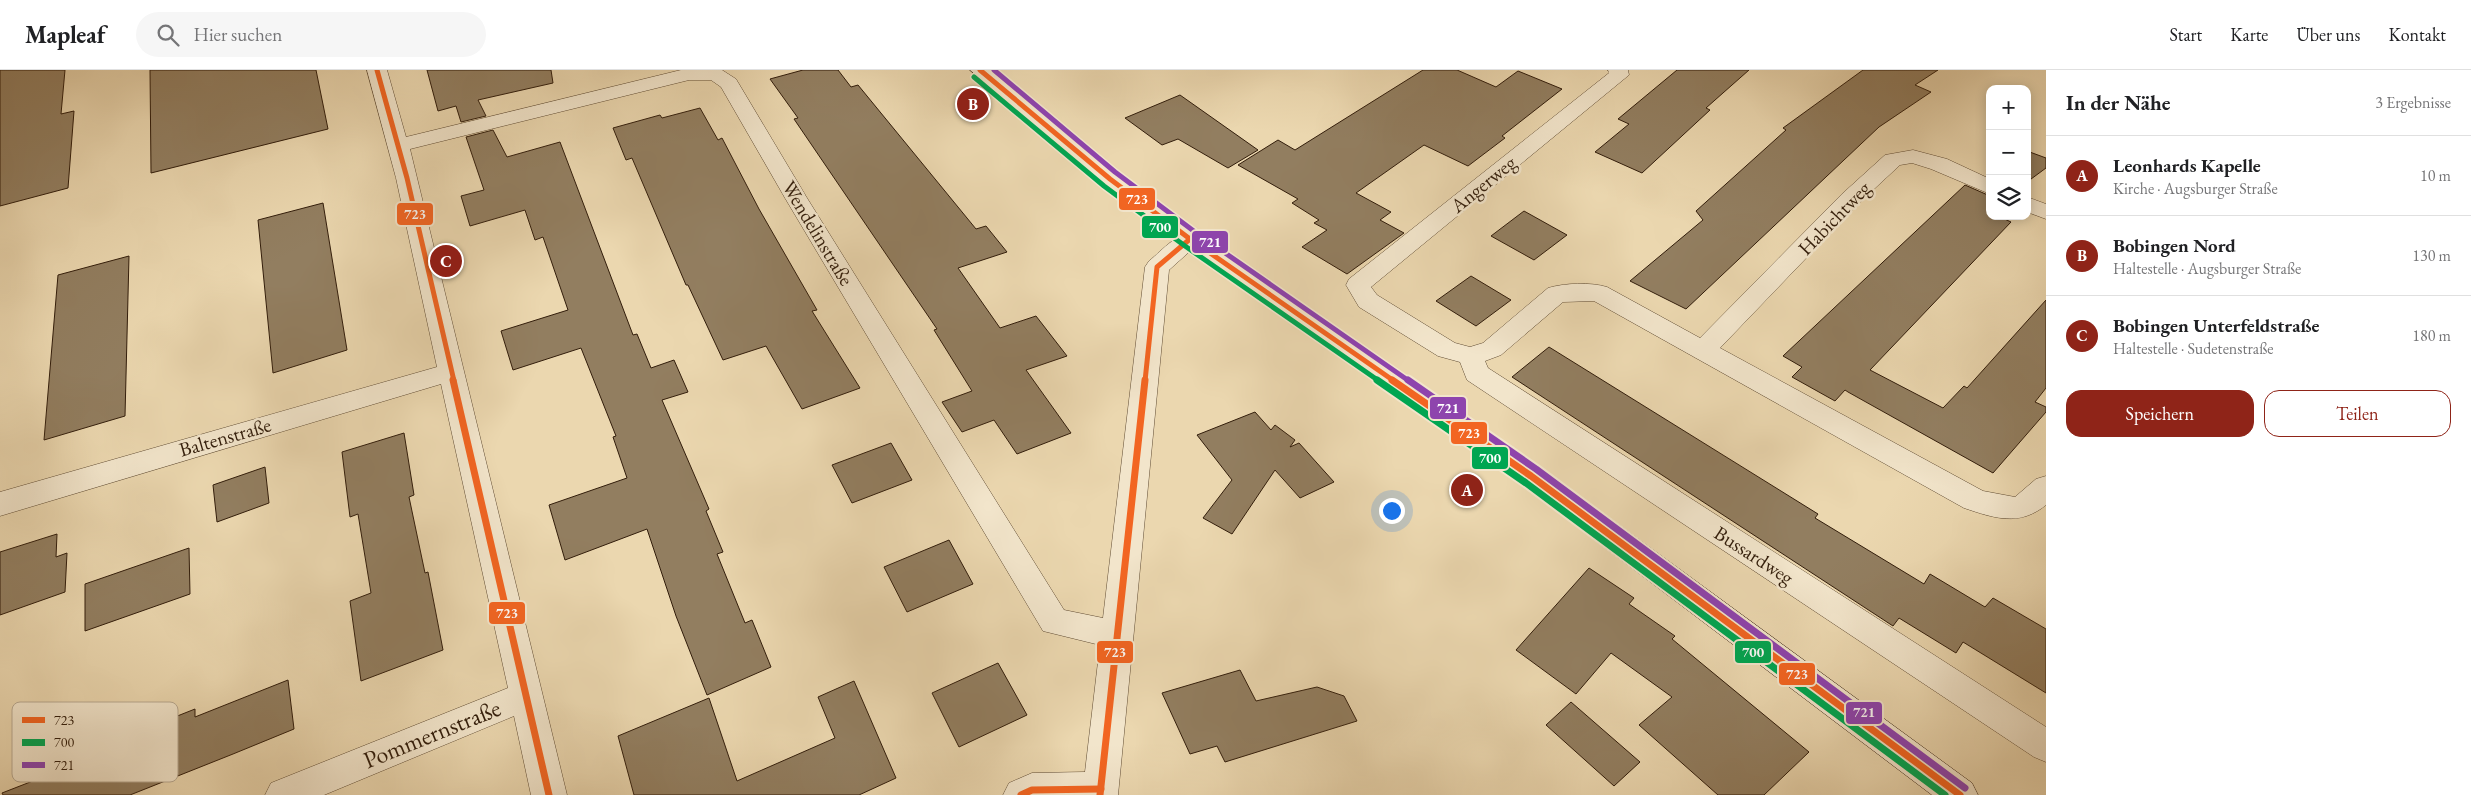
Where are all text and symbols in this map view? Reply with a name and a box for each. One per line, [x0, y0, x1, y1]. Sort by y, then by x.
search box [136, 12, 486, 57]
text: Mapleaf [25, 19, 106, 50]
icon: search [154, 21, 182, 49]
text: Hier suchen [194, 22, 282, 47]
text: Start [2169, 23, 2202, 46]
text: Karte [2230, 23, 2268, 46]
text: Über uns [2296, 23, 2360, 46]
text: Kontakt [2388, 23, 2446, 46]
pin: B [957, 85, 989, 123]
map controls [1986, 85, 2031, 220]
button: + [1986, 85, 2031, 130]
text: In der Nähe [2066, 89, 2171, 116]
text: 3 Ergebnisse [2375, 92, 2451, 113]
button: − [1986, 130, 2031, 175]
street label: Angerweg [1444, 149, 1521, 219]
text: Leonhards Kapelle [2113, 153, 2261, 178]
text: A [2076, 165, 2088, 186]
text: 10 m [2420, 165, 2451, 186]
street label: Habichtweg [1792, 175, 1876, 261]
button: layers [1986, 175, 2031, 220]
street label: Wendelinstraße [776, 176, 860, 290]
text: Kirche · Augsburger Straße [2113, 178, 2278, 199]
line badge: 723 [1118, 187, 1156, 211]
text: 723 [1126, 190, 1148, 208]
line badge: 723 [396, 202, 434, 226]
text: 723 [404, 205, 426, 223]
line badge: 700 [1141, 215, 1179, 239]
text: 700 [1149, 218, 1172, 236]
line badge: 721 [1191, 230, 1229, 254]
text: 721 [1199, 233, 1221, 251]
text: Bobingen Nord [2113, 233, 2236, 258]
pin: C [430, 242, 462, 280]
text: B [2077, 245, 2087, 266]
text: 130 m [2412, 245, 2451, 266]
text: Haltestelle · Augsburger Straße [2113, 258, 2301, 279]
text: Bobingen Unterfeldstraße [2113, 313, 2319, 338]
text: C [2076, 325, 2088, 346]
text: 180 m [2412, 325, 2451, 346]
text: Haltestelle · Sudetenstraße [2113, 338, 2274, 359]
button: Speichern [2066, 390, 2254, 437]
button: Teilen [2264, 390, 2451, 437]
line badge: 721 [1429, 396, 1467, 420]
text: 721 [1437, 399, 1459, 417]
street label: Baltenstraße [176, 411, 274, 463]
line badge: 723 [1450, 421, 1488, 445]
text: 723 [1458, 424, 1480, 442]
line badge: 700 [1471, 446, 1509, 470]
text: 700 [1479, 449, 1502, 467]
pin: A [1451, 471, 1483, 509]
your location [1379, 498, 1405, 524]
street label: Bussardweg [1709, 520, 1799, 590]
line badge: 723 [488, 601, 526, 625]
text: 723 [496, 604, 518, 622]
line badge: 723 [1096, 640, 1134, 664]
line badge: 700 [1734, 640, 1772, 664]
text: 723 [1104, 643, 1126, 661]
text: 700 [1742, 643, 1765, 661]
line badge: 723 [1778, 662, 1816, 686]
text: 723 [1786, 665, 1808, 683]
street label: Pommernstraße [358, 692, 505, 775]
line badge: 721 [1845, 701, 1883, 725]
legend [12, 702, 178, 782]
text: 721 [1853, 703, 1875, 721]
text: 723 [54, 711, 74, 729]
text: 700 [54, 733, 74, 751]
text: 721 [54, 756, 74, 774]

